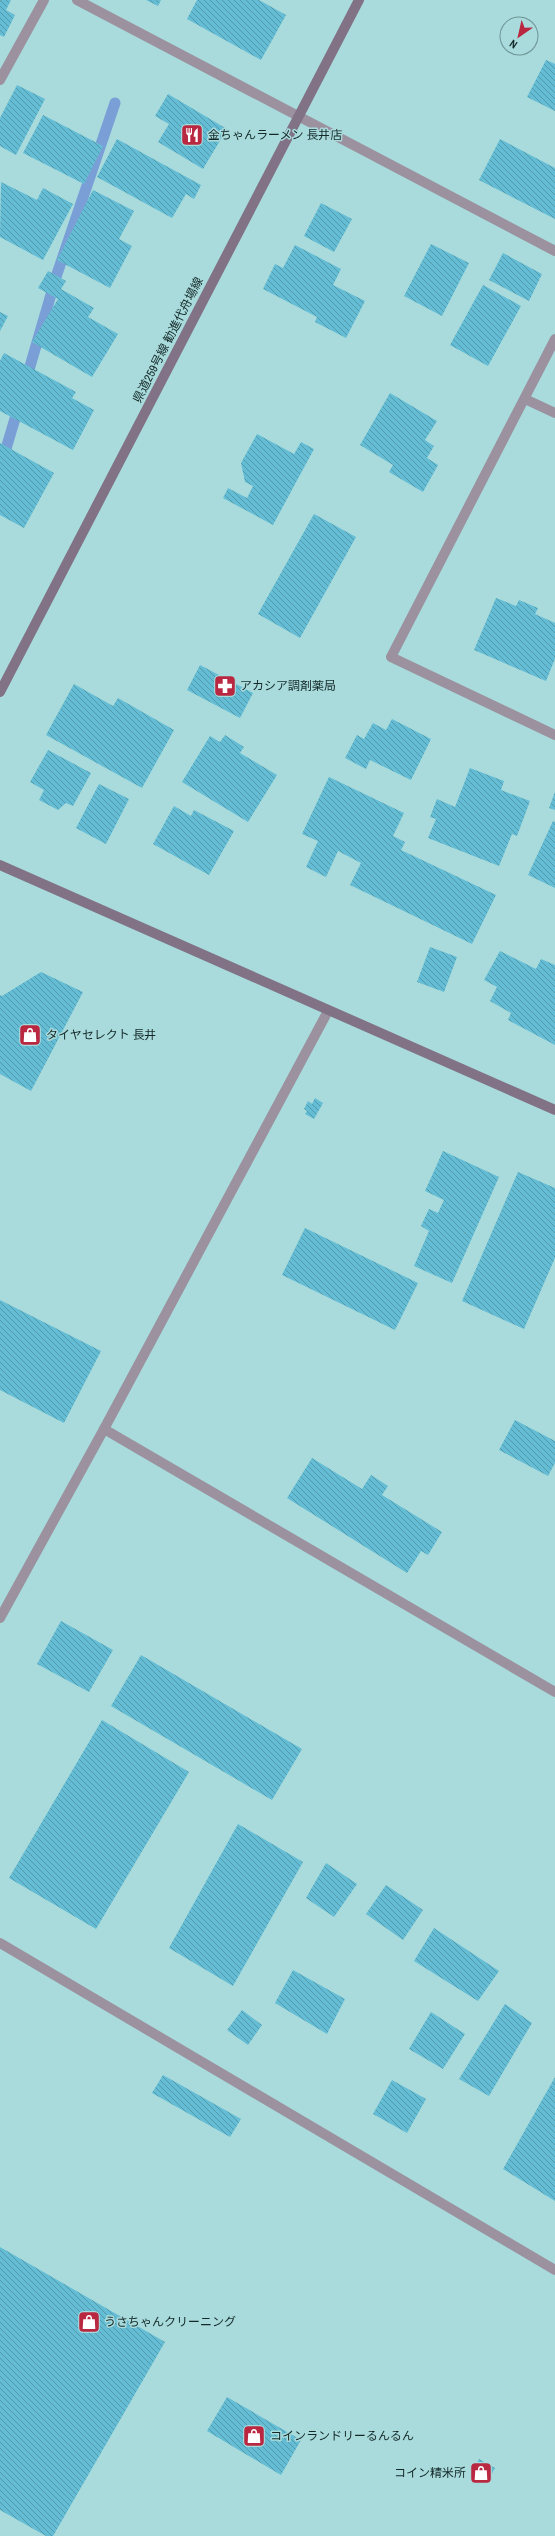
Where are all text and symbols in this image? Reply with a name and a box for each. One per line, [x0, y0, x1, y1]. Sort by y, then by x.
north arrow [499, 16, 539, 56]
text: N [507, 37, 520, 52]
restaurant icon: 金ちゃんラーメン 長井店 [179, 122, 205, 148]
place label: 金ちゃんラーメン 長井店 [208, 127, 342, 143]
street label: 県道259号線 勧進代舟場線 [129, 274, 207, 406]
pharmacy icon: アカシア調剤薬局 [212, 673, 238, 699]
place label: アカシア調剤薬局 [240, 678, 336, 694]
shop icon: タイヤセレクト 長井 [17, 1022, 43, 1048]
place label: タイヤセレクト 長井 [46, 1027, 156, 1043]
shop icon: うさちゃんクリーニング [76, 2309, 102, 2335]
place label: うさちゃんクリーニング [104, 2314, 236, 2330]
shop icon: コインランドリーるんるん [241, 2423, 267, 2449]
place label: コインランドリーるんるん [270, 2428, 414, 2444]
shop icon: コイン精米所 [468, 2460, 494, 2486]
place label: コイン精米所 [394, 2465, 466, 2481]

